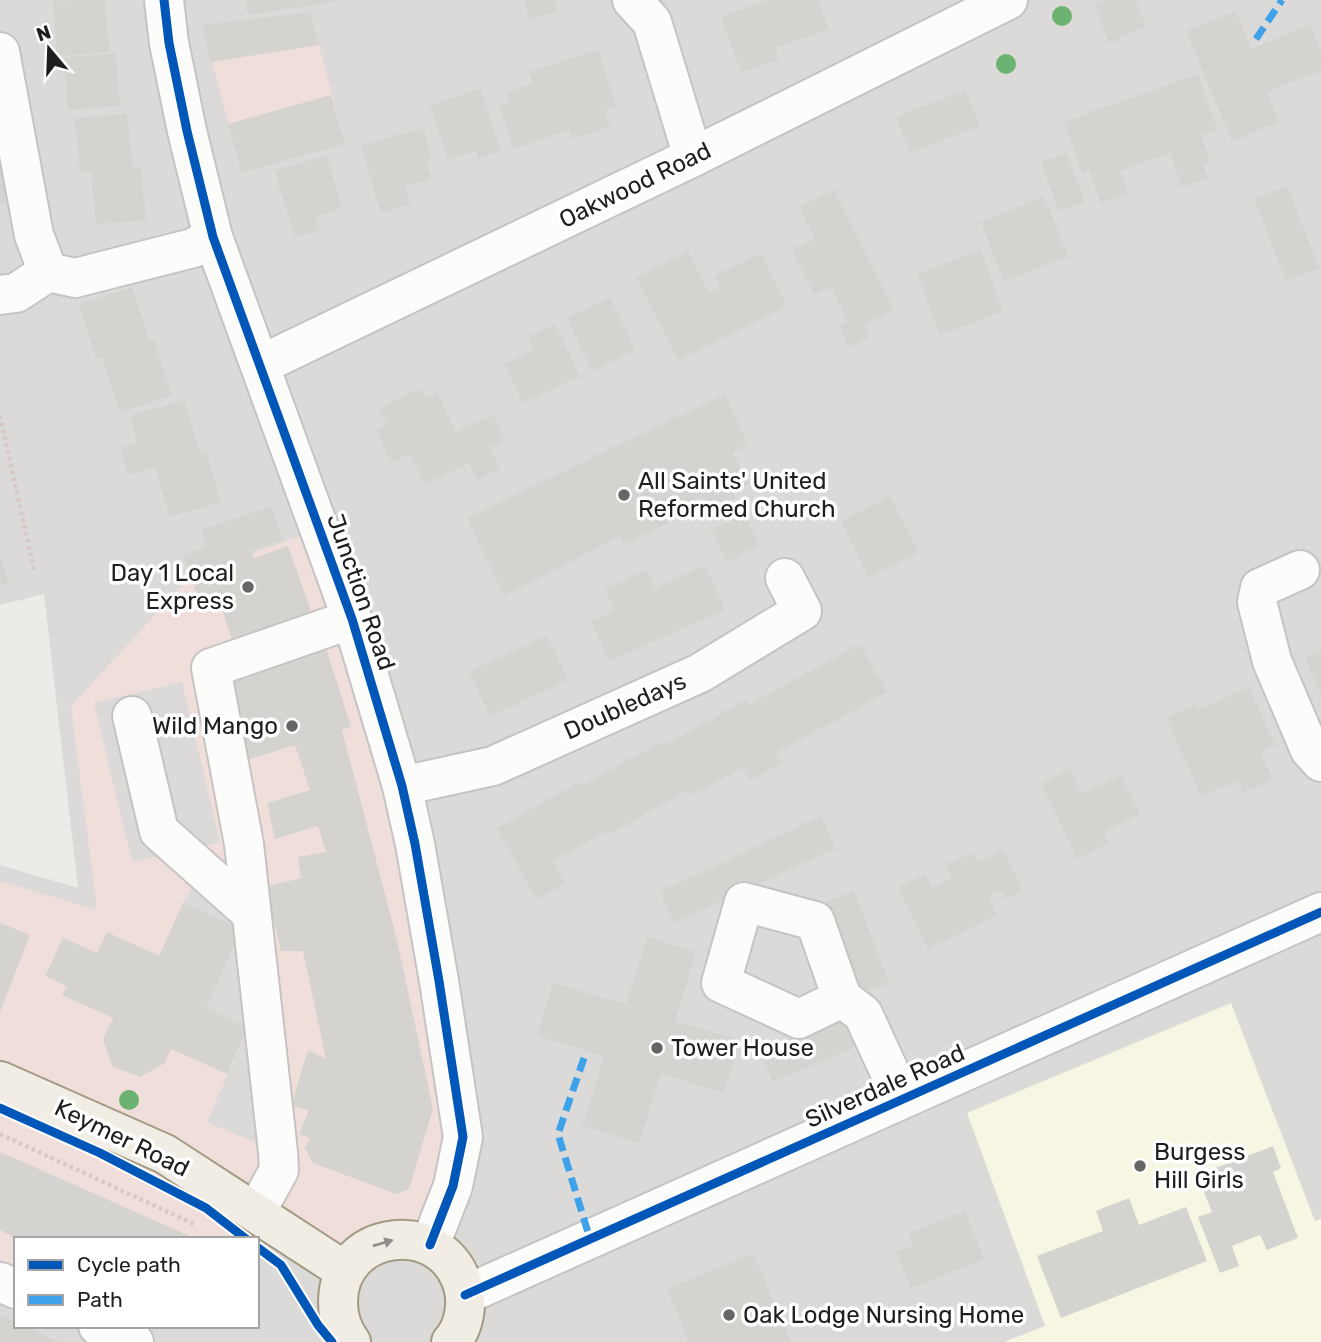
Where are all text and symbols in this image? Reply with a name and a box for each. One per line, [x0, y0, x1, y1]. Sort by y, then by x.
north arrow [14, 14, 84, 84]
text: N [33, 20, 54, 46]
street label: Oakwood Road [555, 136, 715, 234]
place label: All Saints' United Reformed Church [638, 467, 836, 523]
marker: All Saints' United Reformed Church [616, 487, 632, 503]
street label: Junction Road [321, 510, 401, 674]
place label: Day 1 Local Express [110, 559, 234, 615]
marker: Day 1 Local Express [240, 579, 256, 595]
street label: Doubledays [560, 667, 690, 745]
place label: Wild Mango [152, 712, 278, 740]
marker: Wild Mango [284, 718, 300, 734]
place label: Tower House [671, 1034, 814, 1062]
street label: Silverdale Road [801, 1038, 969, 1134]
marker: Tower House [649, 1040, 665, 1056]
street label: Keymer Road [50, 1093, 194, 1183]
place label: Burgess Hill Girls [1154, 1138, 1246, 1194]
marker: Burgess Hill Girls [1132, 1158, 1148, 1174]
legend [14, 1237, 259, 1328]
one-way arrow [373, 1238, 394, 1248]
text: Cycle path [77, 1252, 181, 1277]
text: Path [77, 1287, 123, 1312]
place label: Oak Lodge Nursing Home [743, 1301, 1024, 1329]
marker: Oak Lodge Nursing Home [721, 1307, 737, 1323]

